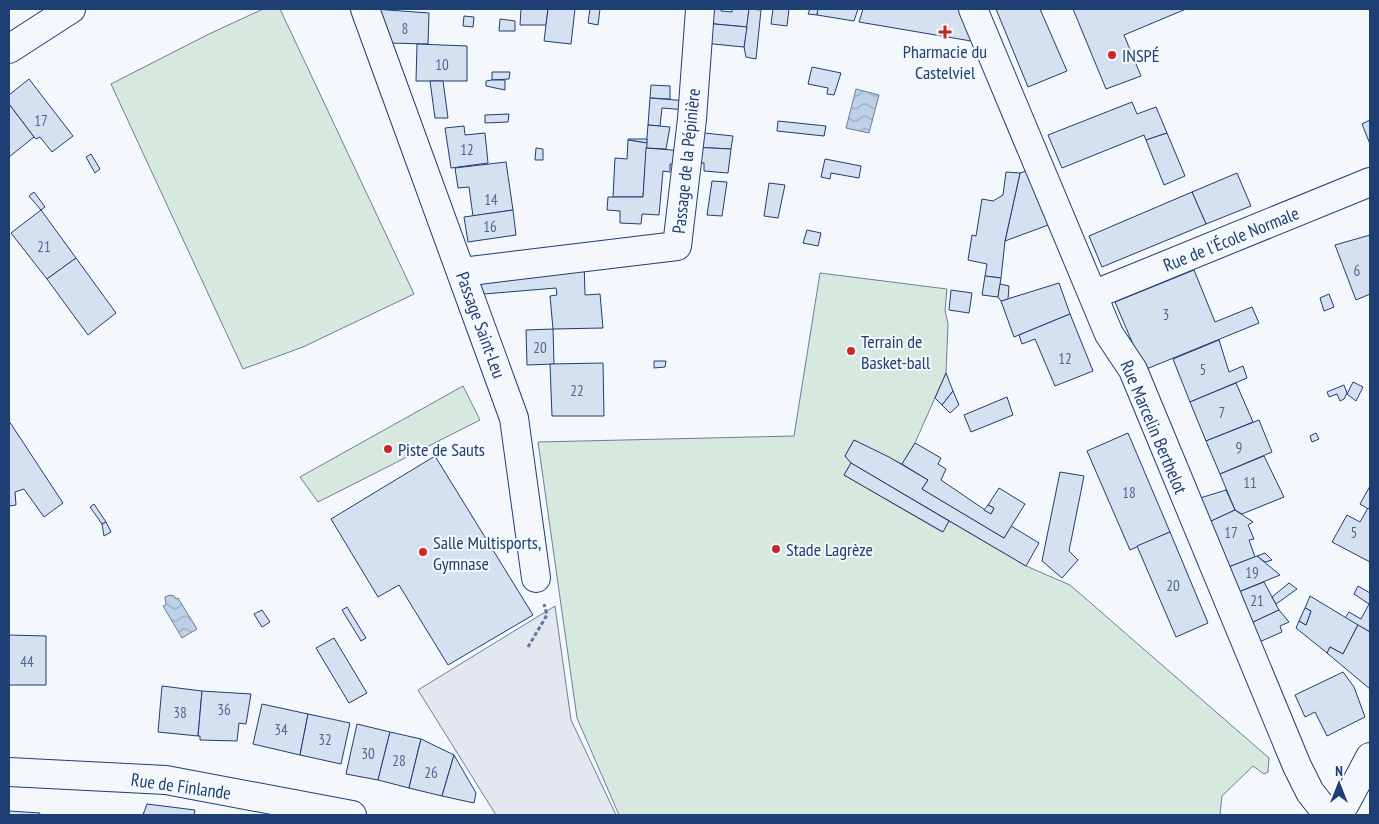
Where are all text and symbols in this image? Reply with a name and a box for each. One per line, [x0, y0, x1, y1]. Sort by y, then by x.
house number: 8 [402, 19, 408, 38]
marker: Pharmacie du Castelviel [939, 26, 951, 38]
place label: Pharmacie du Castelviel [903, 40, 987, 84]
place label: INSPÉ [1122, 44, 1159, 67]
marker: INSPÉ [1106, 49, 1118, 61]
house number: 10 [435, 55, 449, 74]
street label: Passage de la Pépinière [667, 87, 705, 235]
house number: 17 [34, 111, 48, 130]
house number: 12 [460, 140, 474, 159]
house number: 14 [484, 190, 498, 209]
street label: Rue de l'École Normale [1160, 201, 1302, 277]
house number: 16 [483, 217, 497, 236]
house number: 21 [37, 237, 51, 256]
house number: 6 [1354, 261, 1361, 280]
street label: Passage Saint-Leu [451, 269, 511, 381]
house number: 3 [1163, 305, 1169, 324]
place label: Terrain de Basket-ball [861, 330, 931, 374]
house number: 20 [533, 338, 547, 357]
marker: Terrain de Basket-ball [845, 345, 857, 357]
house number: 12 [1058, 349, 1072, 368]
street label: Rue Marcelin Berthelot [1115, 357, 1193, 497]
house number: 5 [1200, 360, 1206, 379]
house number: 22 [570, 381, 584, 400]
house number: 7 [1219, 403, 1225, 422]
place label: Piste de Sauts [398, 438, 485, 461]
house number: 9 [1236, 438, 1242, 457]
marker: Piste de Sauts [382, 443, 394, 455]
house number: 11 [1243, 473, 1257, 492]
house number: 18 [1122, 483, 1136, 502]
house number: 17 [1224, 523, 1238, 542]
house number: 5 [1351, 523, 1357, 542]
place label: Salle Multisports, Gymnase [433, 531, 541, 575]
place label: Stade Lagrèze [786, 538, 873, 561]
marker: Stade Lagrèze [770, 543, 782, 555]
marker: Salle Multisports, Gymnase [417, 546, 429, 558]
house number: 19 [1245, 563, 1259, 582]
house number: 20 [1166, 576, 1180, 595]
house number: 21 [1250, 591, 1264, 610]
house number: 44 [20, 652, 34, 671]
house number: 36 [217, 700, 231, 719]
house number: 38 [173, 703, 187, 722]
house number: 34 [274, 720, 288, 739]
house number: 32 [318, 730, 332, 749]
house number: 30 [361, 744, 375, 763]
house number: 28 [392, 751, 406, 770]
north arrow [1314, 759, 1364, 809]
text: N [1335, 762, 1343, 780]
house number: 26 [424, 763, 438, 782]
street label: Rue de Finlande [130, 768, 232, 804]

